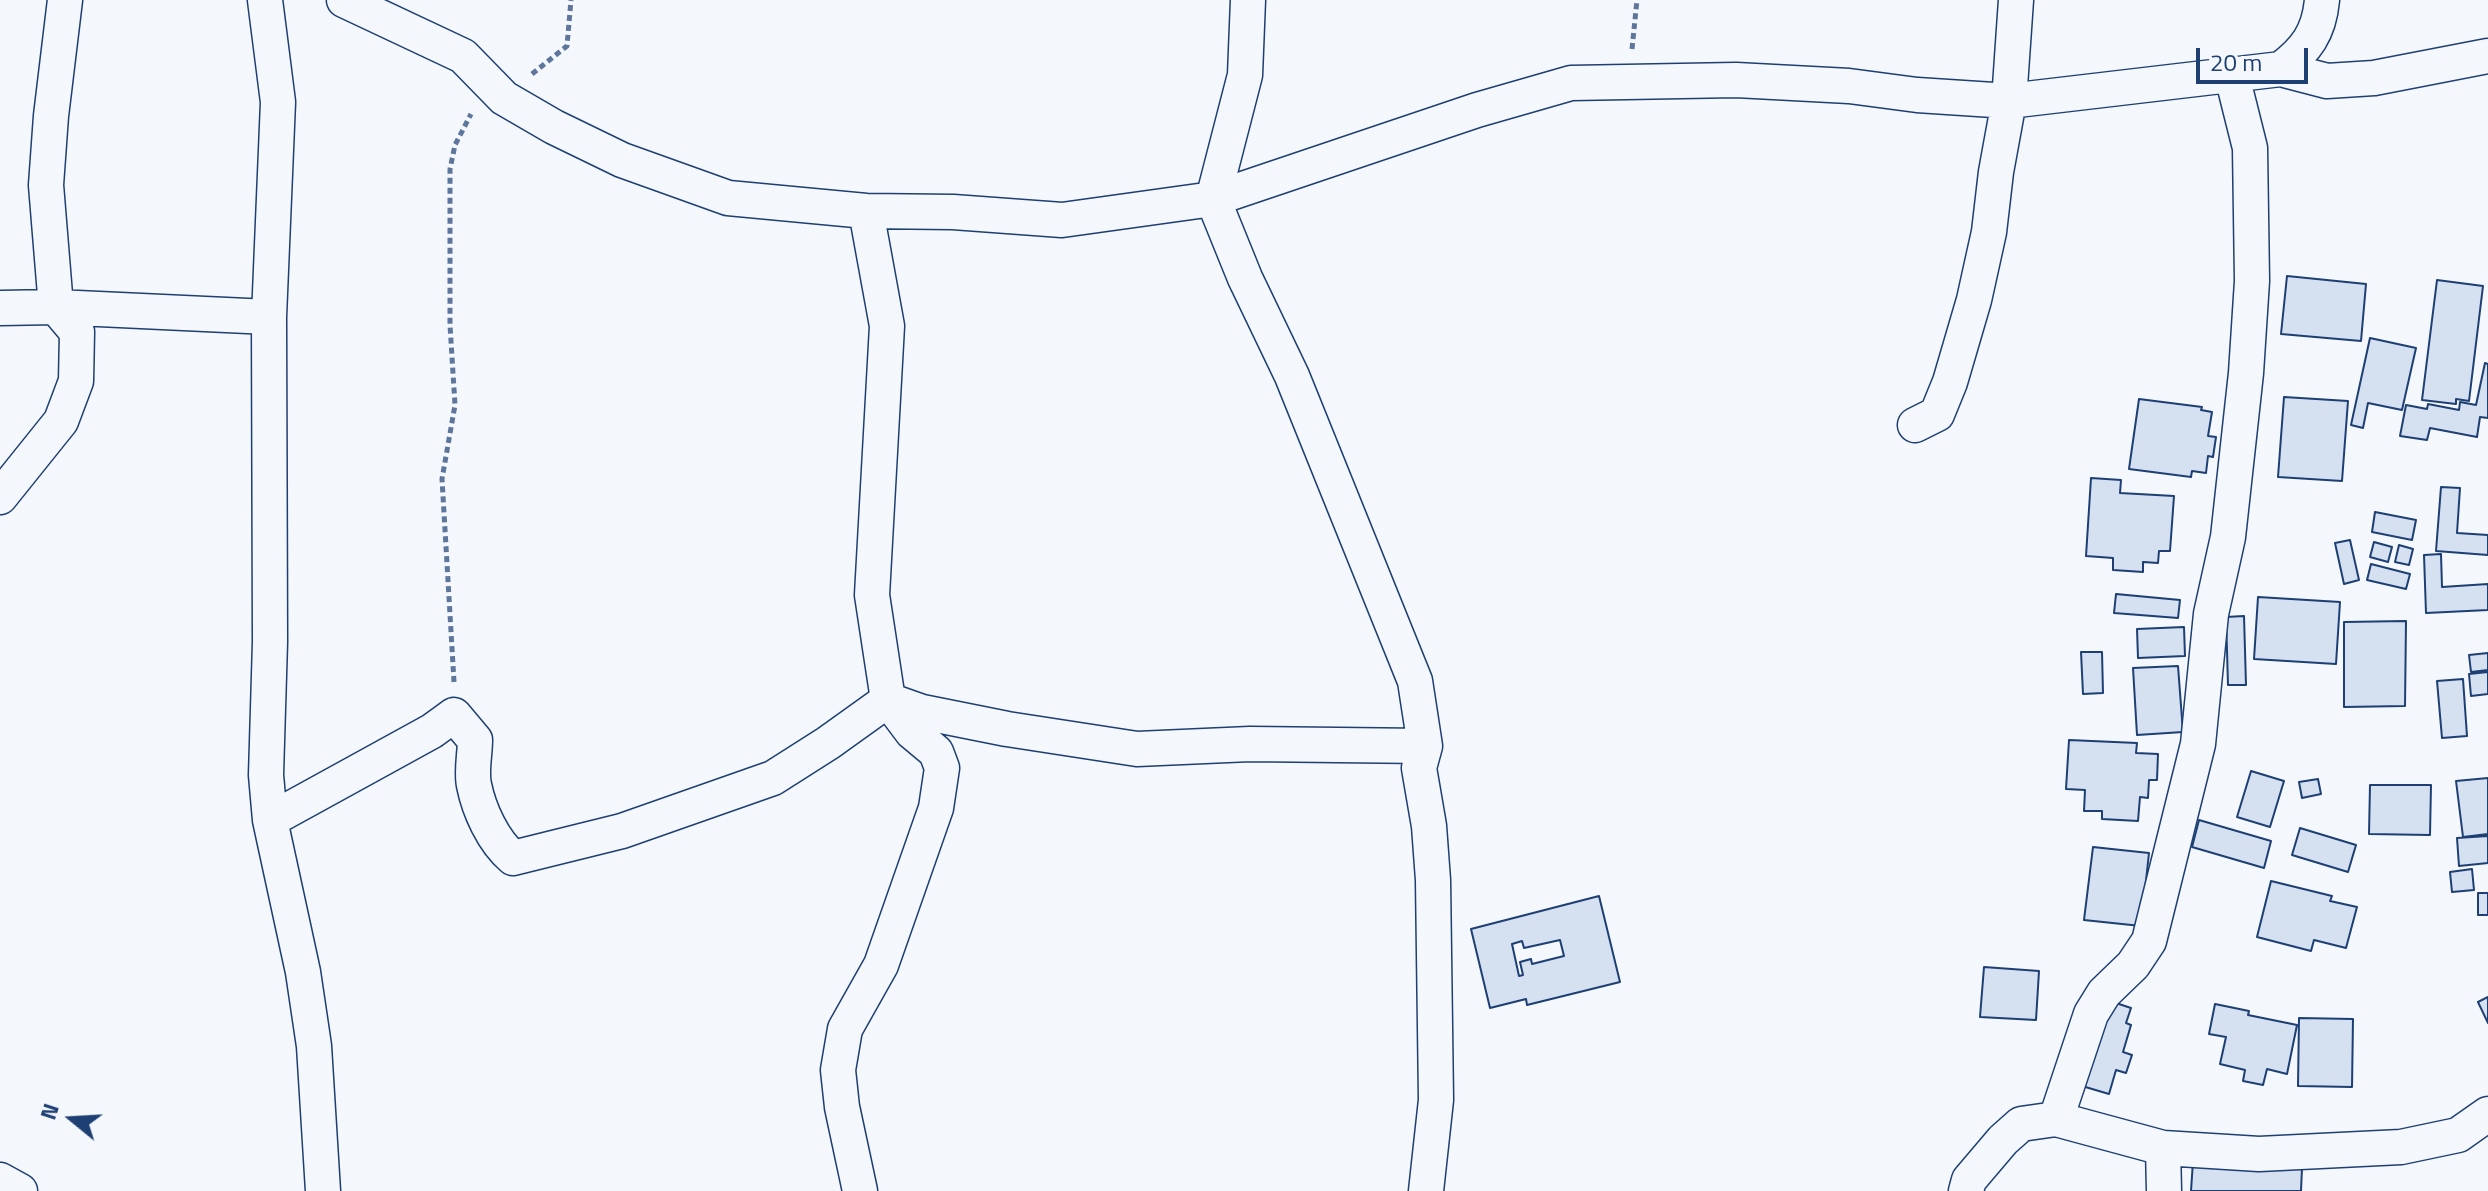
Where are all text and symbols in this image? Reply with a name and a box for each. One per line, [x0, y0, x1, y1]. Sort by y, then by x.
scale bar [2200, 32, 2312, 82]
text: 20 m [2210, 44, 2262, 80]
north arrow [32, 1079, 112, 1159]
text: N [31, 1099, 68, 1124]

